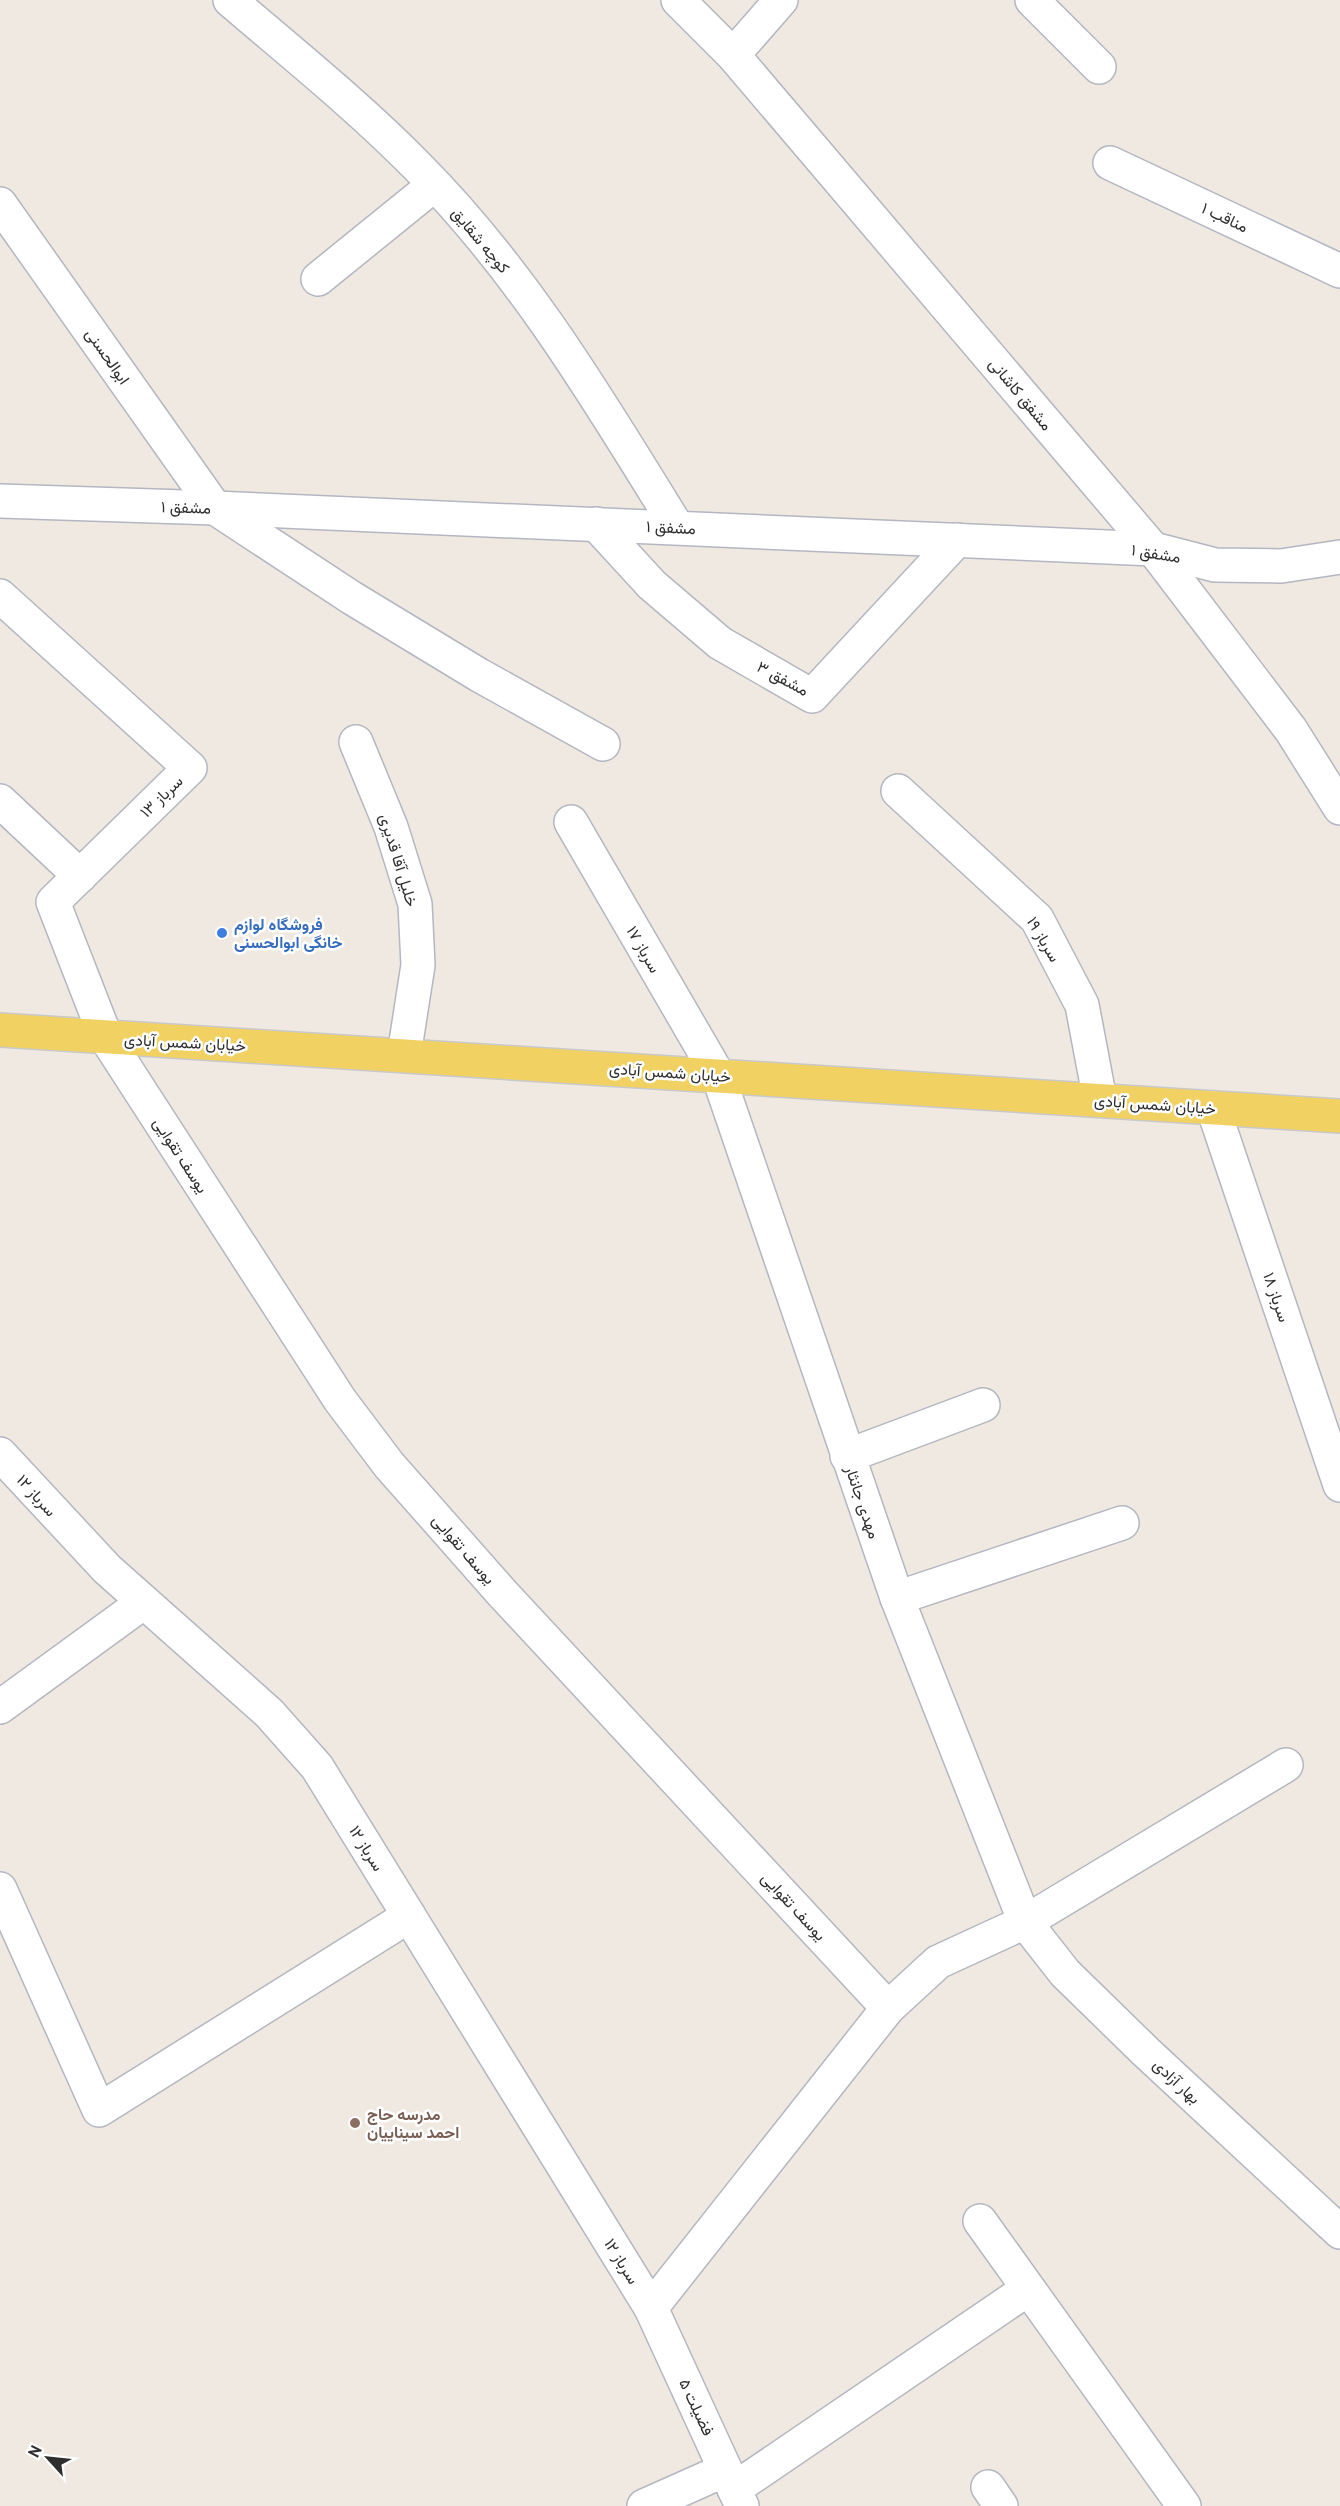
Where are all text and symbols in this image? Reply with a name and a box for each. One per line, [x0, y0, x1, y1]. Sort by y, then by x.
street label: مناقب ۱ [1198, 198, 1252, 236]
street label: کوچه شقایق [446, 203, 514, 278]
street label: ابوالحسنی [81, 324, 135, 389]
street label: مشفق کاشانی [984, 354, 1057, 435]
street label: مشفق ۱ [161, 496, 211, 519]
street label: مشفق ۱ [646, 516, 696, 539]
street label: مشفق ۱ [1130, 539, 1182, 568]
street label: مشفق ۳ [753, 656, 812, 701]
street label: سرباز ۱۳ [135, 771, 187, 822]
street label: خلیل آقا قدیری [374, 811, 423, 909]
street label: سرباز ۱۹ [1022, 913, 1065, 966]
place label: فروشگاه لوازم خانگی ابوالحسنی [234, 914, 342, 953]
street label: سرباز ۱۷ [622, 922, 665, 977]
marker: فروشگاه لوازم خانگی ابوالحسنی [215, 926, 229, 940]
street label: خیابان شمس آبادی [123, 1029, 247, 1056]
street label: خیابان شمس آبادی [608, 1058, 732, 1087]
street label: خیابان شمس آبادی [1093, 1090, 1217, 1119]
street label: یوسف تقوایی [148, 1113, 213, 1197]
street label: سرباز ۱۸ [1258, 1270, 1295, 1325]
street label: مهدی جانثار [840, 1462, 885, 1541]
street label: سرباز ۱۲ [12, 1470, 61, 1521]
street label: یوسف تقوایی [427, 1510, 500, 1589]
street label: سرباز ۱۲ [344, 1821, 389, 1875]
street label: یوسف تقوایی [757, 1868, 831, 1945]
street label: بهار آزادی [1149, 2054, 1205, 2109]
place label: مدرسه حاج احمد سیناییان [367, 2104, 459, 2142]
marker: مدرسه حاج احمد سیناییان [348, 2116, 362, 2130]
street label: سرباز ۱۲ [599, 2234, 644, 2288]
street label: فضیلت ۵ [675, 2375, 719, 2439]
north arrow [18, 2428, 78, 2488]
text: N [23, 2442, 46, 2460]

